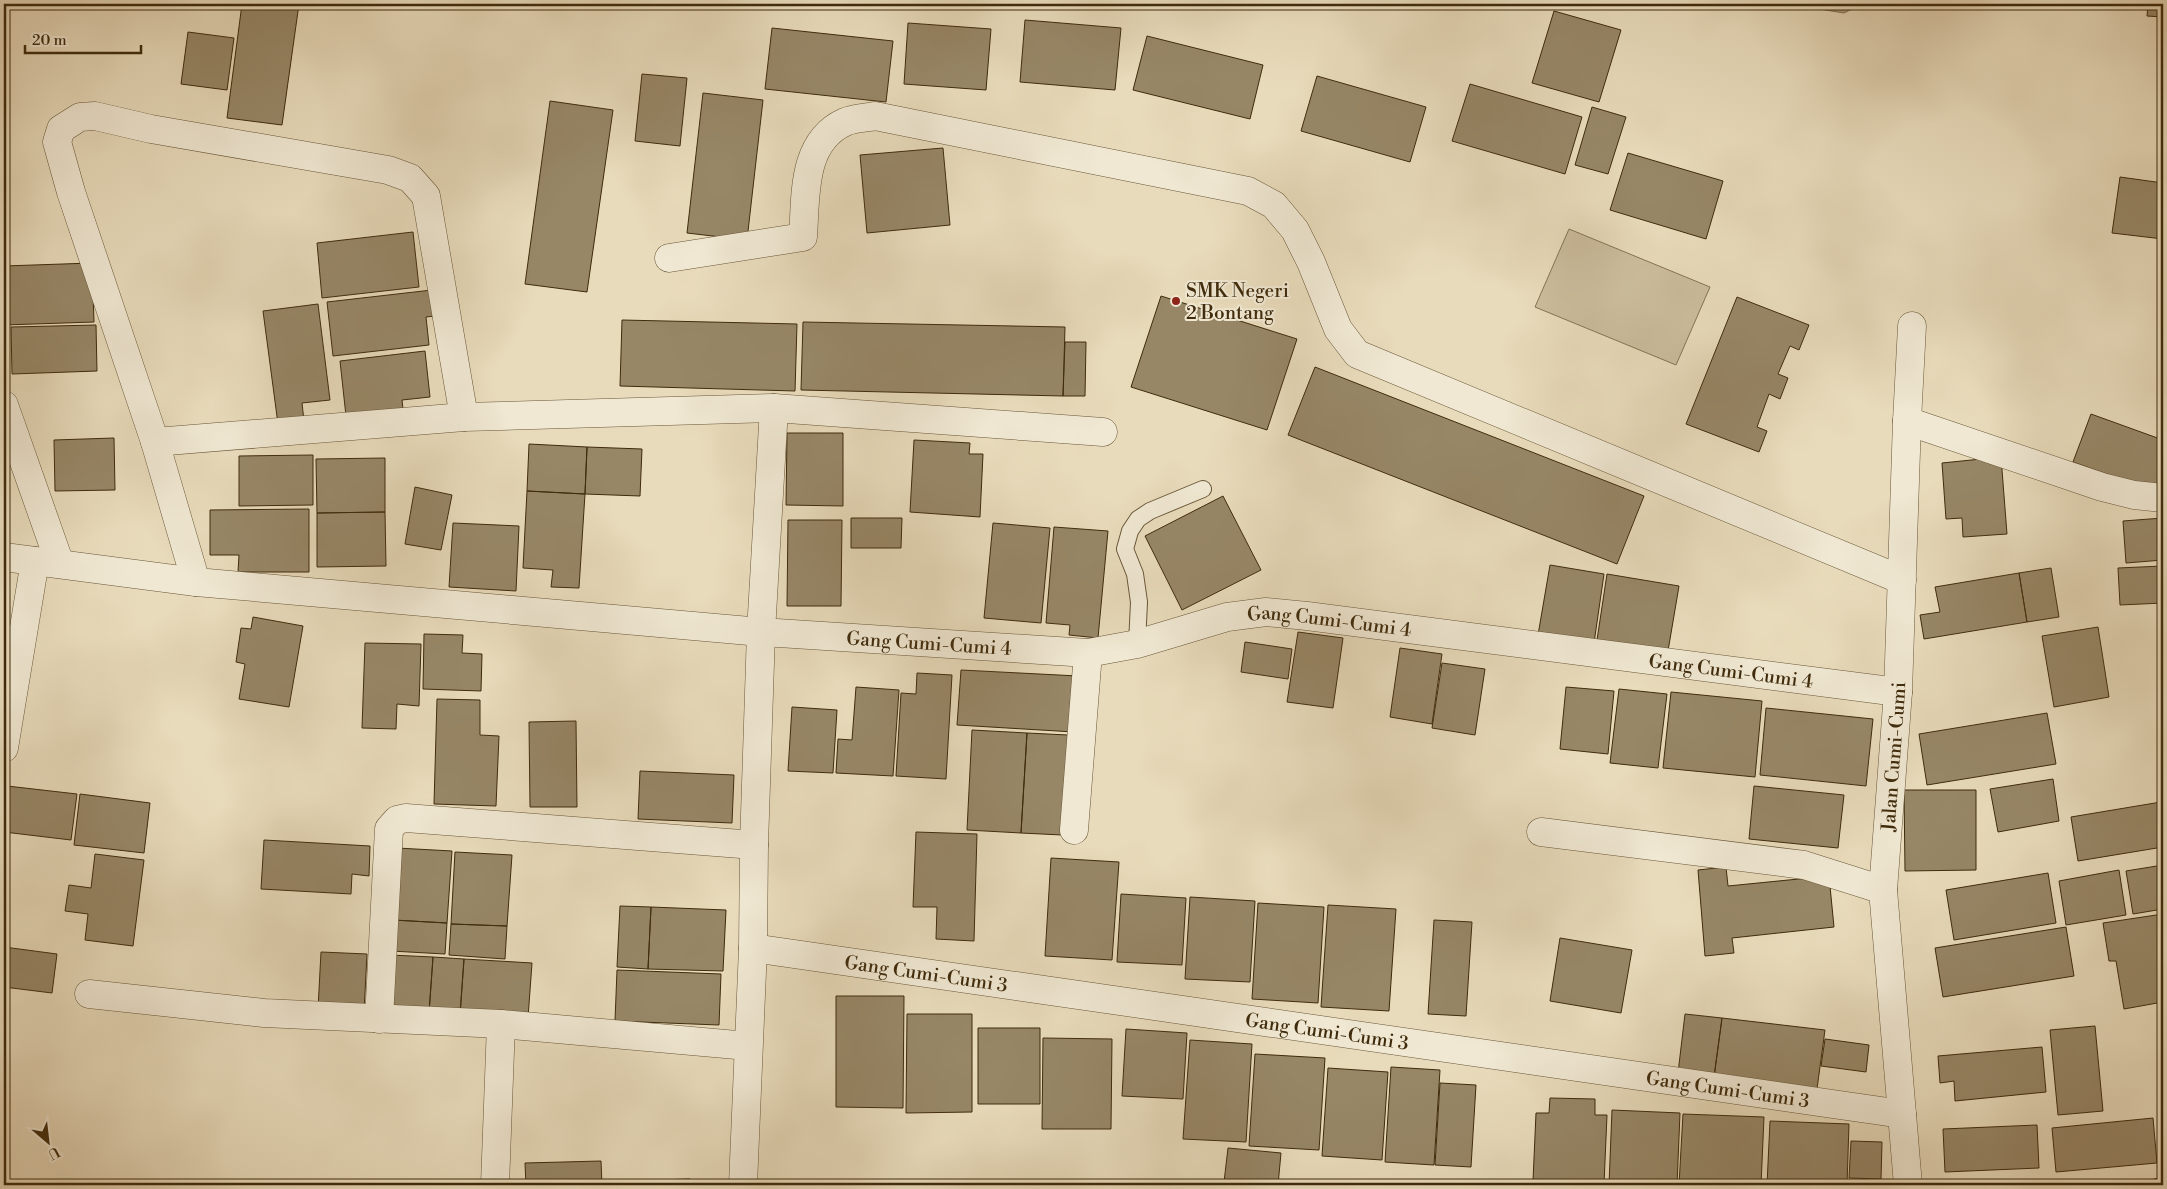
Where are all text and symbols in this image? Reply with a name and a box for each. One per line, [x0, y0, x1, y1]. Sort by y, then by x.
scale bar [25, 22, 141, 54]
text: 20 m [32, 31, 67, 50]
place label: SMK Negeri 2 Bontang [1186, 279, 1289, 325]
marker: SMK Negeri 2 Bontang [1170, 295, 1182, 307]
street label: Gang Cumi-Cumi 4 [1246, 600, 1413, 642]
street label: Gang Cumi-Cumi 4 [846, 627, 1012, 661]
street label: Gang Cumi-Cumi 4 [1647, 649, 1814, 694]
street label: Jalan Cumi-Cumi [1876, 681, 1911, 833]
street label: Gang Cumi-Cumi 3 [843, 950, 1009, 998]
street label: Gang Cumi-Cumi 3 [1244, 1008, 1410, 1056]
street label: Gang Cumi-Cumi 3 [1644, 1066, 1811, 1113]
north arrow [22, 1116, 72, 1166]
text: U [44, 1142, 63, 1163]

